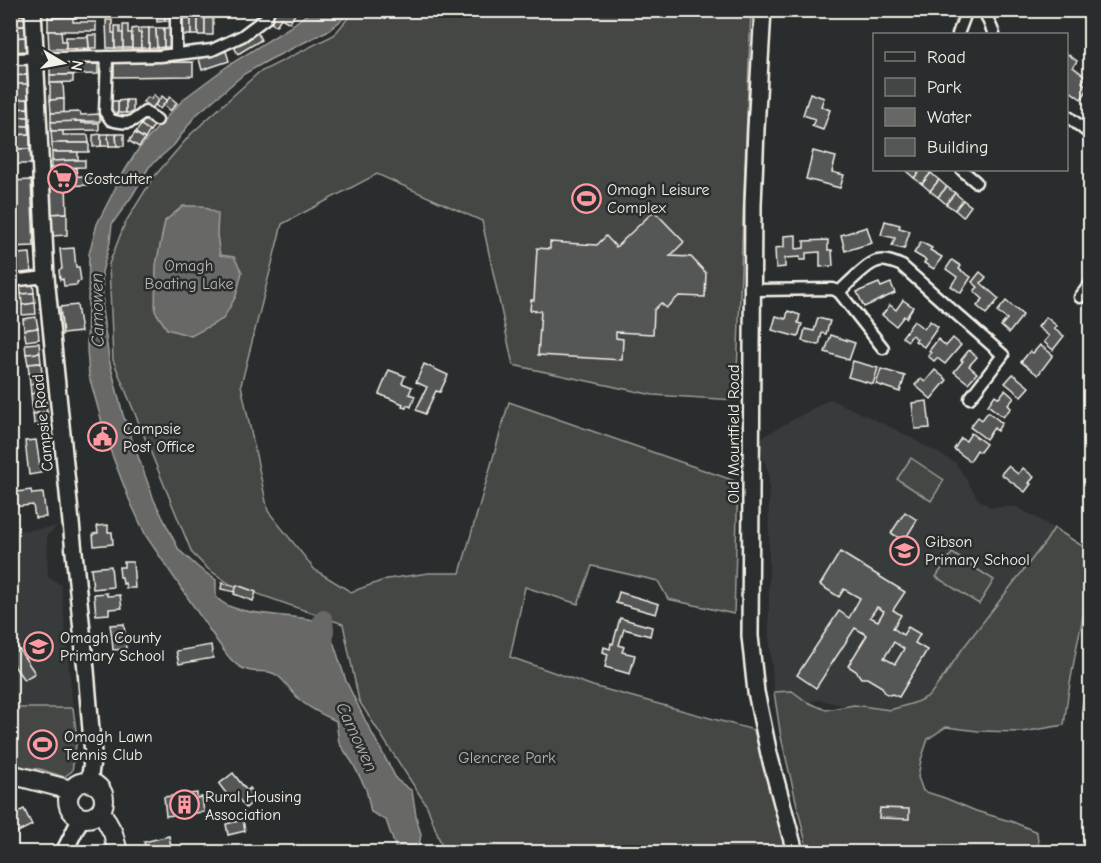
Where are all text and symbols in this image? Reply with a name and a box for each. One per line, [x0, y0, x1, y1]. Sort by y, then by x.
north arrow [33, 33, 93, 93]
legend [873, 33, 1068, 171]
text: Road [927, 47, 966, 68]
text: N [67, 59, 87, 72]
text: Park [927, 77, 962, 98]
text: Water [927, 107, 972, 128]
text: Building [927, 137, 989, 158]
supermarket icon: Costcutter [47, 162, 79, 194]
place label: Costcutter [84, 170, 153, 188]
place label: Omagh Leisure Complex [607, 181, 709, 217]
sports icon: Omagh Leisure Complex [570, 182, 602, 214]
park label: Omagh Boating Lake [145, 257, 233, 293]
water label: Camowen [86, 273, 109, 347]
street label: Old Mountfield Road [725, 364, 743, 504]
street label: Campsie Road [29, 373, 57, 473]
place label: Campsie Post Office [123, 420, 195, 456]
public building icon: Campsie Post Office [86, 421, 118, 453]
place label: Gibson Primary School [925, 533, 1030, 569]
school or university icon: Gibson Primary School [888, 534, 920, 566]
place label: Omagh County Primary School [60, 629, 165, 665]
school or university icon: Omagh County Primary School [23, 630, 55, 662]
water label: Camowen [331, 699, 382, 775]
place label: Omagh Lawn Tennis Club [64, 728, 153, 764]
sports icon: Omagh Lawn Tennis Club [27, 729, 59, 761]
park label: Glencree Park [458, 749, 556, 767]
place label: Rural Housing Association [205, 788, 302, 824]
building icon: Rural Housing Association [168, 789, 200, 821]

